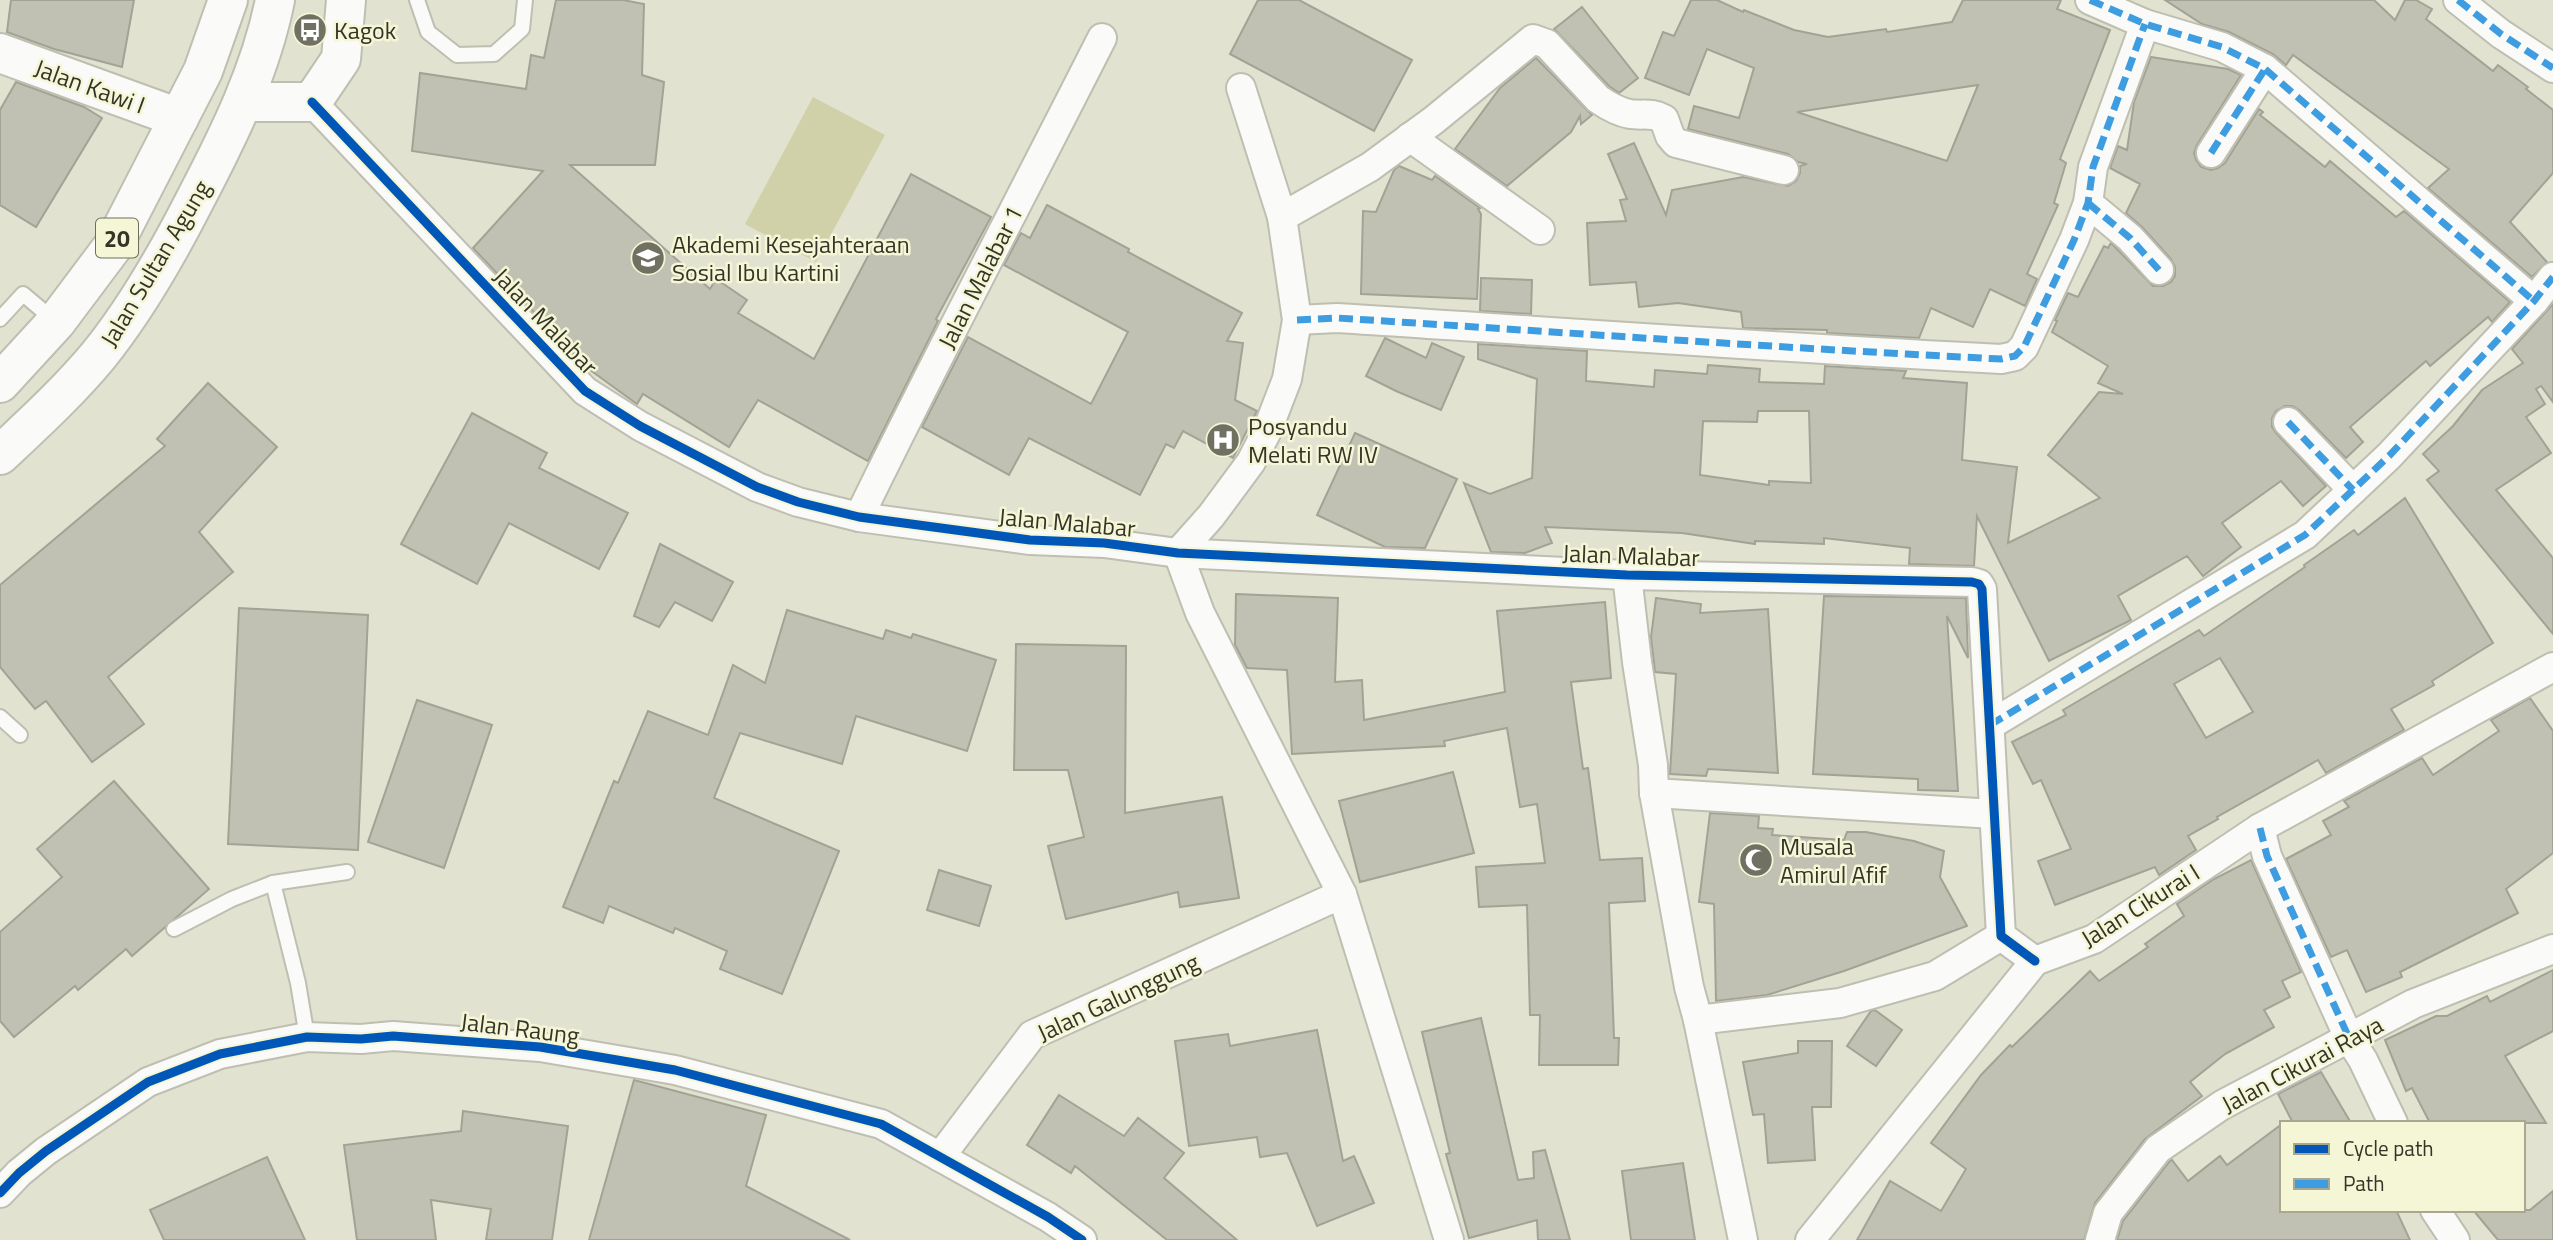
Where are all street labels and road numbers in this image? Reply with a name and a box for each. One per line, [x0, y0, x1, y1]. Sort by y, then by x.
street label: Jalan Kawi I [30, 49, 150, 123]
street label: Jalan Sultan Agung [91, 173, 219, 353]
street label: Jalan Malabar 1 [929, 199, 1031, 355]
road number: 20 [96, 218, 138, 258]
street label: Jalan Malabar [485, 259, 607, 383]
street label: Jalan Malabar [997, 498, 1137, 546]
street label: Jalan Malabar [1562, 535, 1700, 575]
street label: Jalan Cikurai I [2074, 854, 2206, 956]
street label: Jalan Galunggung [1031, 944, 1205, 1050]
street label: Jalan Raung [459, 1003, 581, 1053]
street label: Jalan Cikurai Raya [2215, 1006, 2389, 1122]

